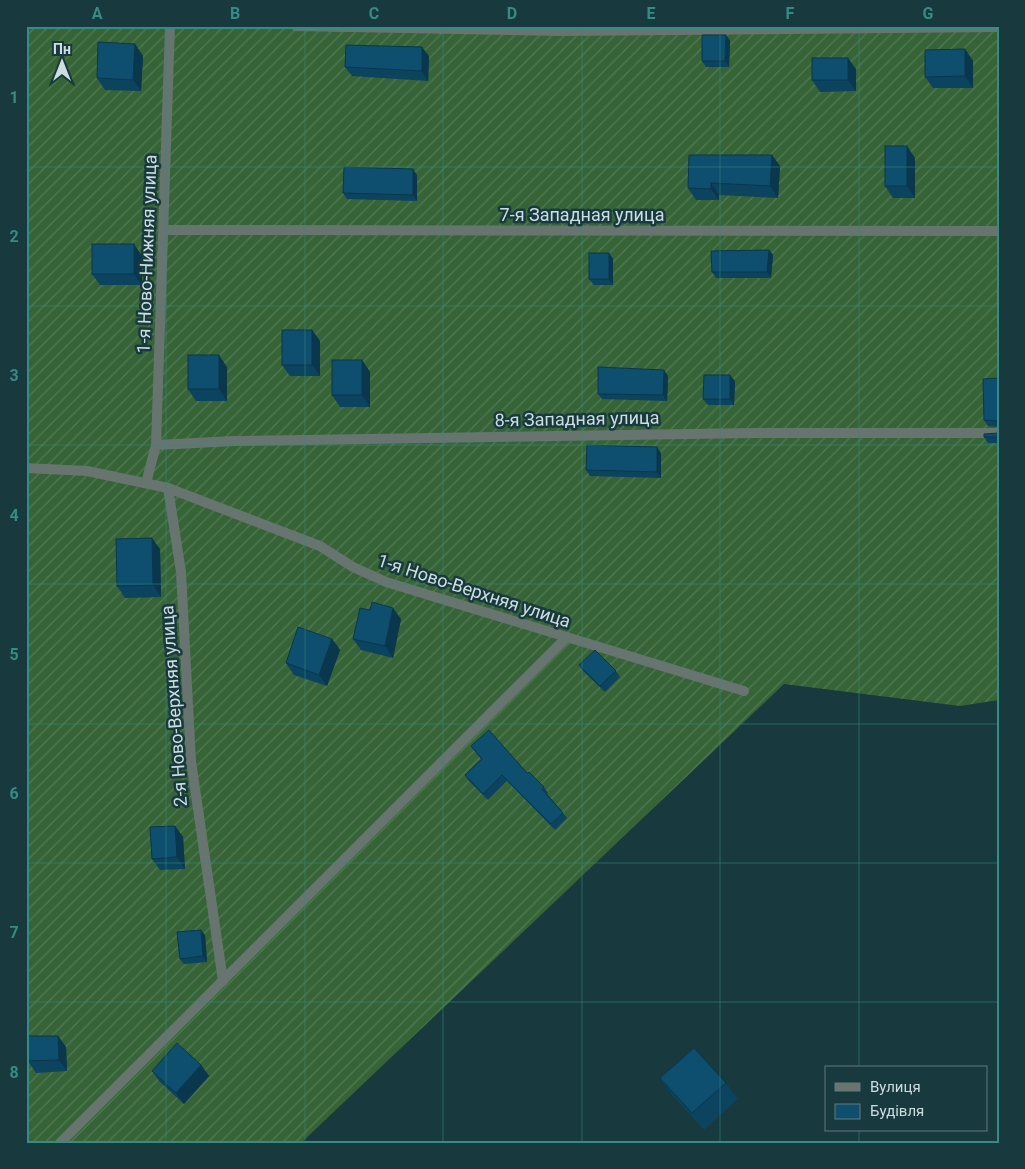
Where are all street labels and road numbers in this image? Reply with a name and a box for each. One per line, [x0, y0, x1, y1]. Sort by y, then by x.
street label: 1-я Ново-Нижняя улица [133, 154, 160, 354]
street label: 7-я Западная улица [500, 204, 664, 225]
street label: 8-я Западная улица [494, 407, 660, 430]
street label: 1-я Ново-Верхняя улица [375, 549, 573, 632]
street label: 2-я Ново-Верхняя улица [156, 605, 191, 807]

